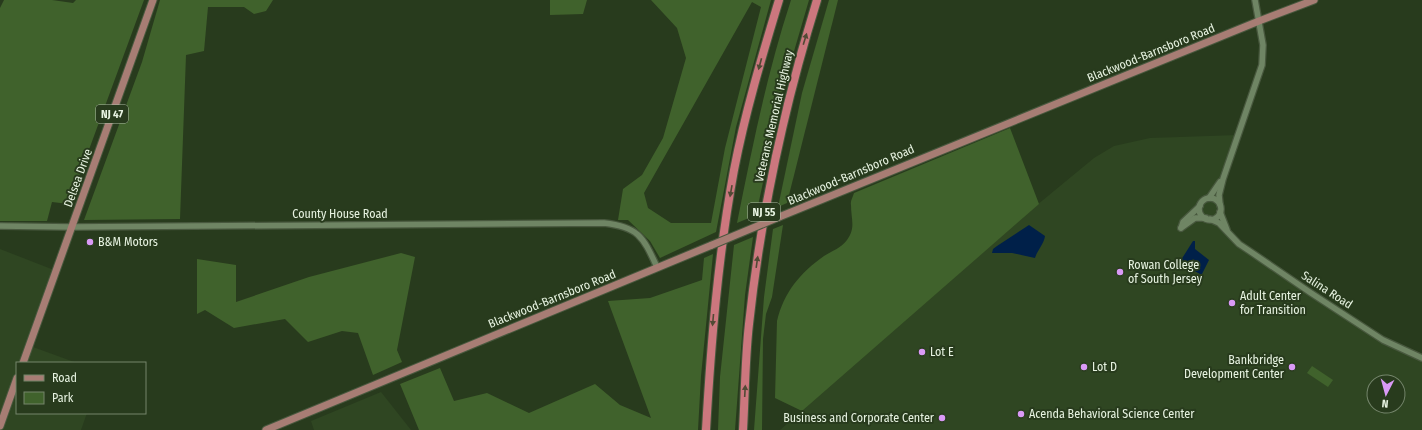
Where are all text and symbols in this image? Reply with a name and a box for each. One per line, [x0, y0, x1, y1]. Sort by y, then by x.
street label: Blackwood-Barnsboro Road [1085, 21, 1217, 85]
one-way arrow [802, 33, 808, 45]
street label: Veterans Memorial Highway [752, 48, 796, 184]
one-way arrow [757, 58, 763, 70]
road number: NJ 47 [96, 105, 128, 123]
street label: Blackwood-Barnsboro Road [786, 142, 916, 208]
street label: Delsea Drive [61, 147, 95, 209]
one-way arrow [728, 185, 734, 197]
road number: NJ 55 [748, 203, 780, 221]
street label: County House Road [292, 207, 388, 221]
place label: B&M Motors [98, 235, 158, 249]
marker: B&M Motors [85, 237, 95, 247]
one-way arrow [754, 256, 760, 268]
place label: Rowan College of South Jersey [1128, 258, 1203, 286]
street label: Blackwood-Barnsboro Road [486, 267, 618, 331]
marker: Rowan College of South Jersey [1115, 267, 1125, 277]
street label: Salina Road [1299, 268, 1355, 312]
place label: Adult Center for Transition [1240, 289, 1306, 317]
marker: Adult Center for Transition [1227, 298, 1237, 308]
one-way arrow [710, 314, 717, 326]
place label: Lot E [930, 345, 954, 359]
marker: Lot E [917, 347, 927, 357]
place label: Bankbridge Development Center [1184, 353, 1285, 381]
place label: Lot D [1092, 360, 1117, 374]
legend [16, 362, 146, 414]
marker: Lot D [1079, 362, 1089, 372]
marker: Bankbridge Development Center [1287, 362, 1297, 372]
text: Road [52, 371, 77, 385]
north arrow [1366, 374, 1406, 414]
one-way arrow [742, 385, 749, 397]
text: Park [52, 391, 74, 405]
text: N [1381, 397, 1389, 410]
place label: Acenda Behavioral Science Center [1029, 407, 1195, 421]
marker: Acenda Behavioral Science Center [1016, 409, 1026, 419]
place label: Business and Corporate Center [783, 411, 935, 425]
marker: Business and Corporate Center [937, 413, 947, 423]

